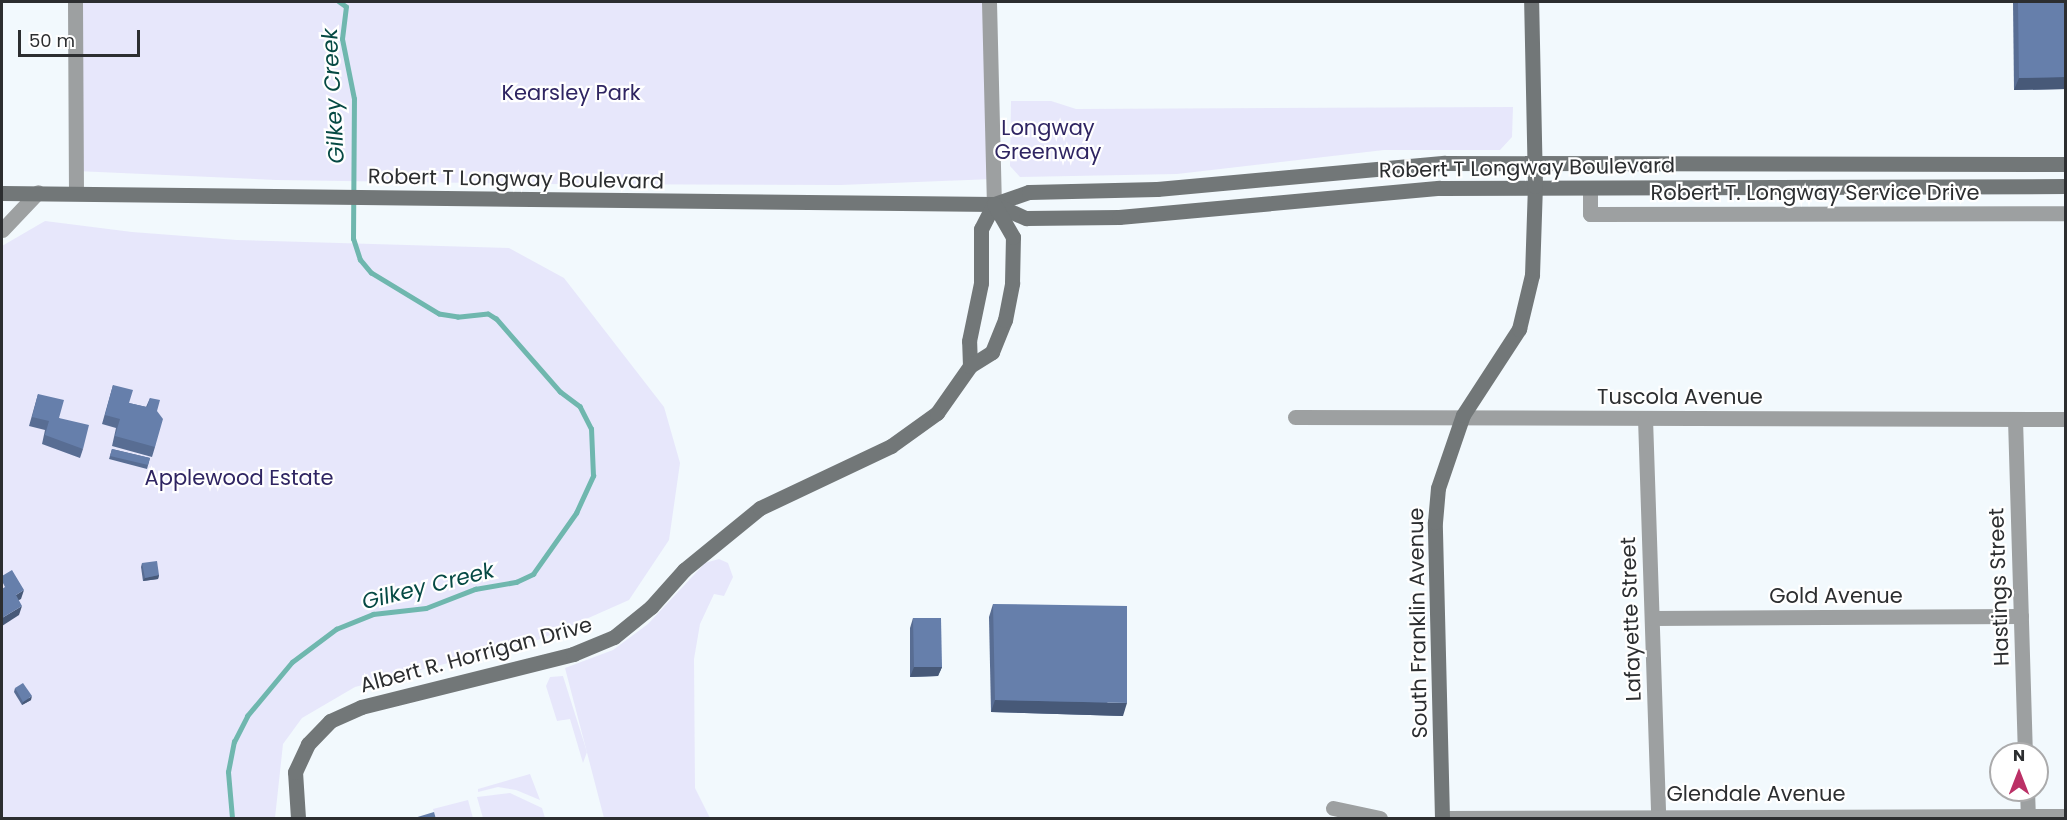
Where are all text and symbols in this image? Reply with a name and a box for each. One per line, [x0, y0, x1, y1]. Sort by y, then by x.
scale bar [21, 18, 142, 56]
text: 50 m [29, 28, 75, 53]
water label: Gilkey Creek [316, 28, 350, 164]
park label: Kearsley Park [501, 80, 641, 106]
park label: Longway Greenway [995, 115, 1101, 165]
street label: Robert T Longway Boulevard [1379, 153, 1675, 183]
street label: Robert T Longway Boulevard [368, 164, 664, 194]
street label: Robert T. Longway Service Drive [1650, 180, 1980, 206]
street label: Tuscola Avenue [1597, 384, 1763, 410]
park label: Applewood Estate [145, 465, 333, 491]
street label: South Franklin Avenue [1403, 507, 1433, 739]
street label: Hastings Street [1984, 508, 2014, 666]
street label: Lafayette Street [1616, 536, 1646, 702]
water label: Gilkey Creek [359, 557, 497, 615]
street label: Gold Avenue [1769, 583, 1903, 609]
street label: Albert R. Horrigan Drive [357, 612, 595, 698]
north arrow [1989, 742, 2049, 802]
text: N [2013, 744, 2025, 767]
street label: Glendale Avenue [1666, 781, 1846, 807]

